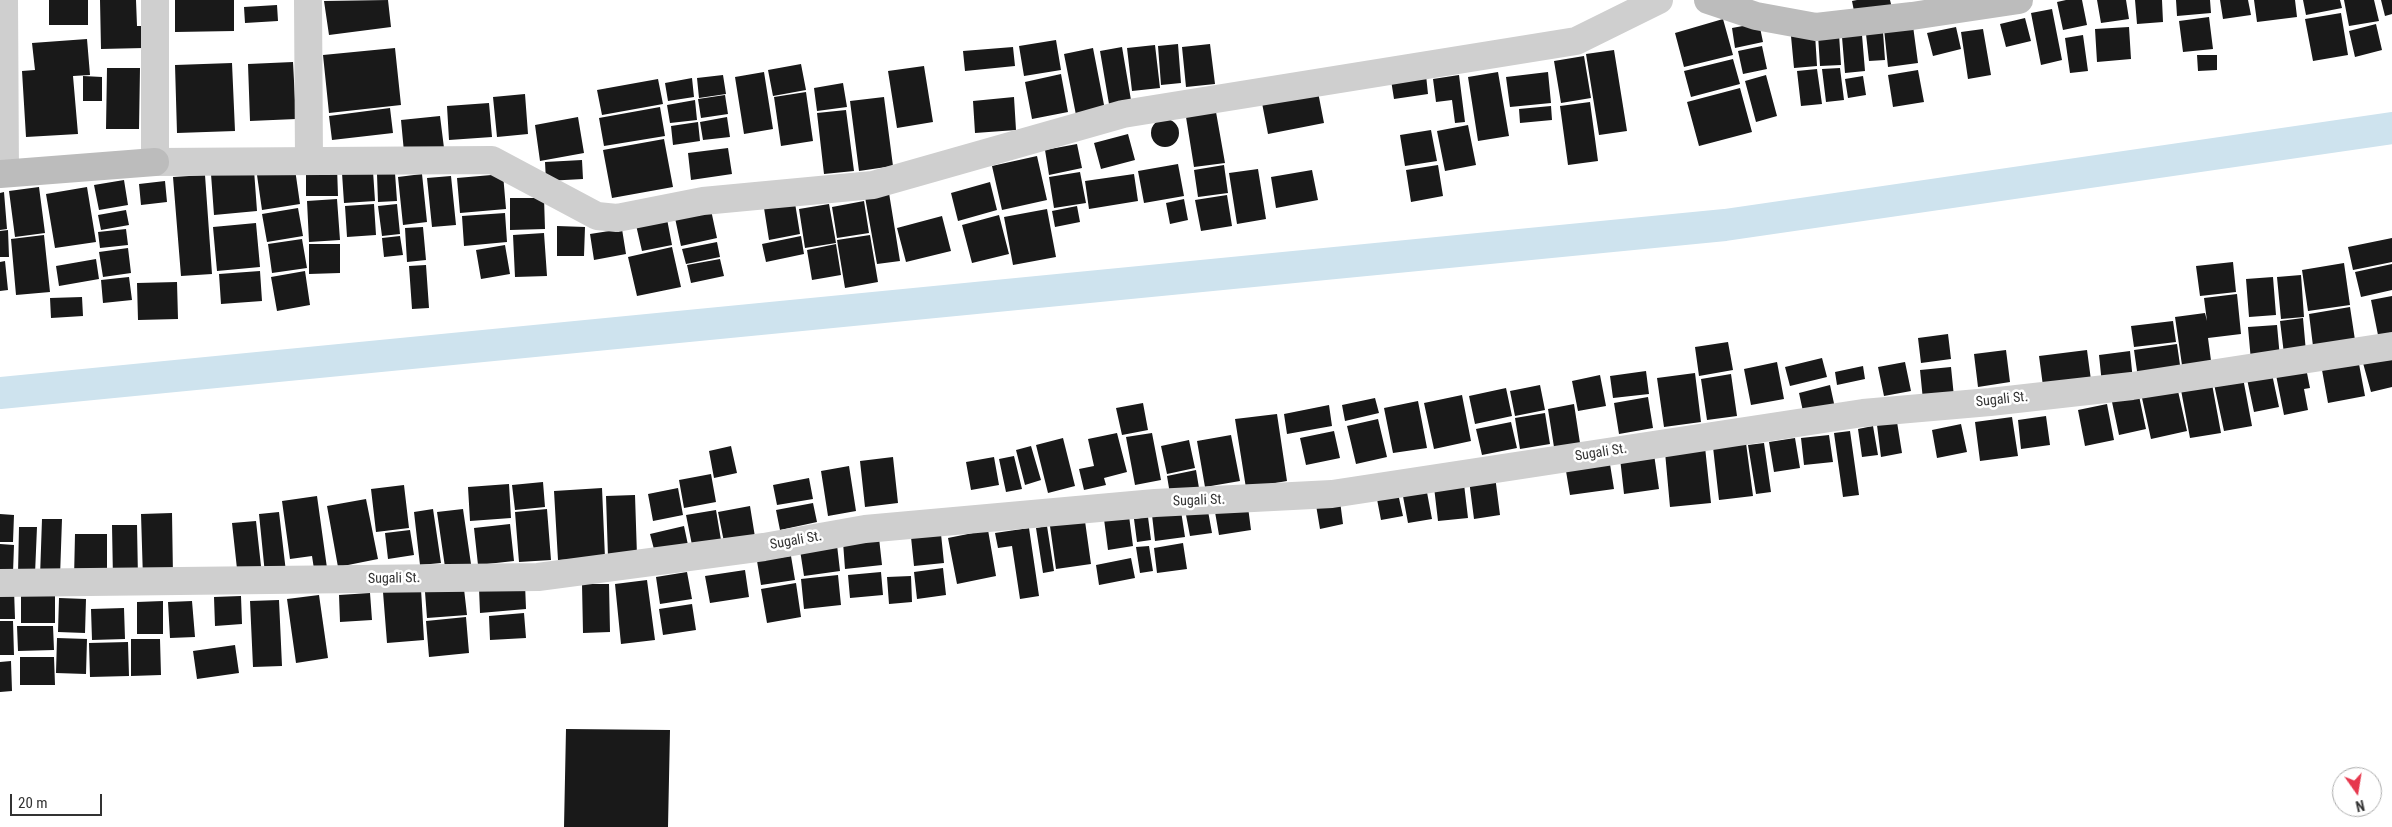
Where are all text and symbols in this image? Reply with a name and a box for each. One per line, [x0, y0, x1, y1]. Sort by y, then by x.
street label: Sugali St. [1975, 389, 2029, 411]
street label: Sugali St. [1574, 441, 1628, 465]
street label: Sugali St. [1173, 492, 1225, 510]
street label: Sugali St. [769, 528, 823, 554]
street label: Sugali St. [368, 570, 420, 588]
north arrow [2332, 767, 2382, 817]
scale bar [12, 784, 105, 816]
text: 20 m [18, 794, 48, 812]
text: N [2354, 797, 2366, 814]

